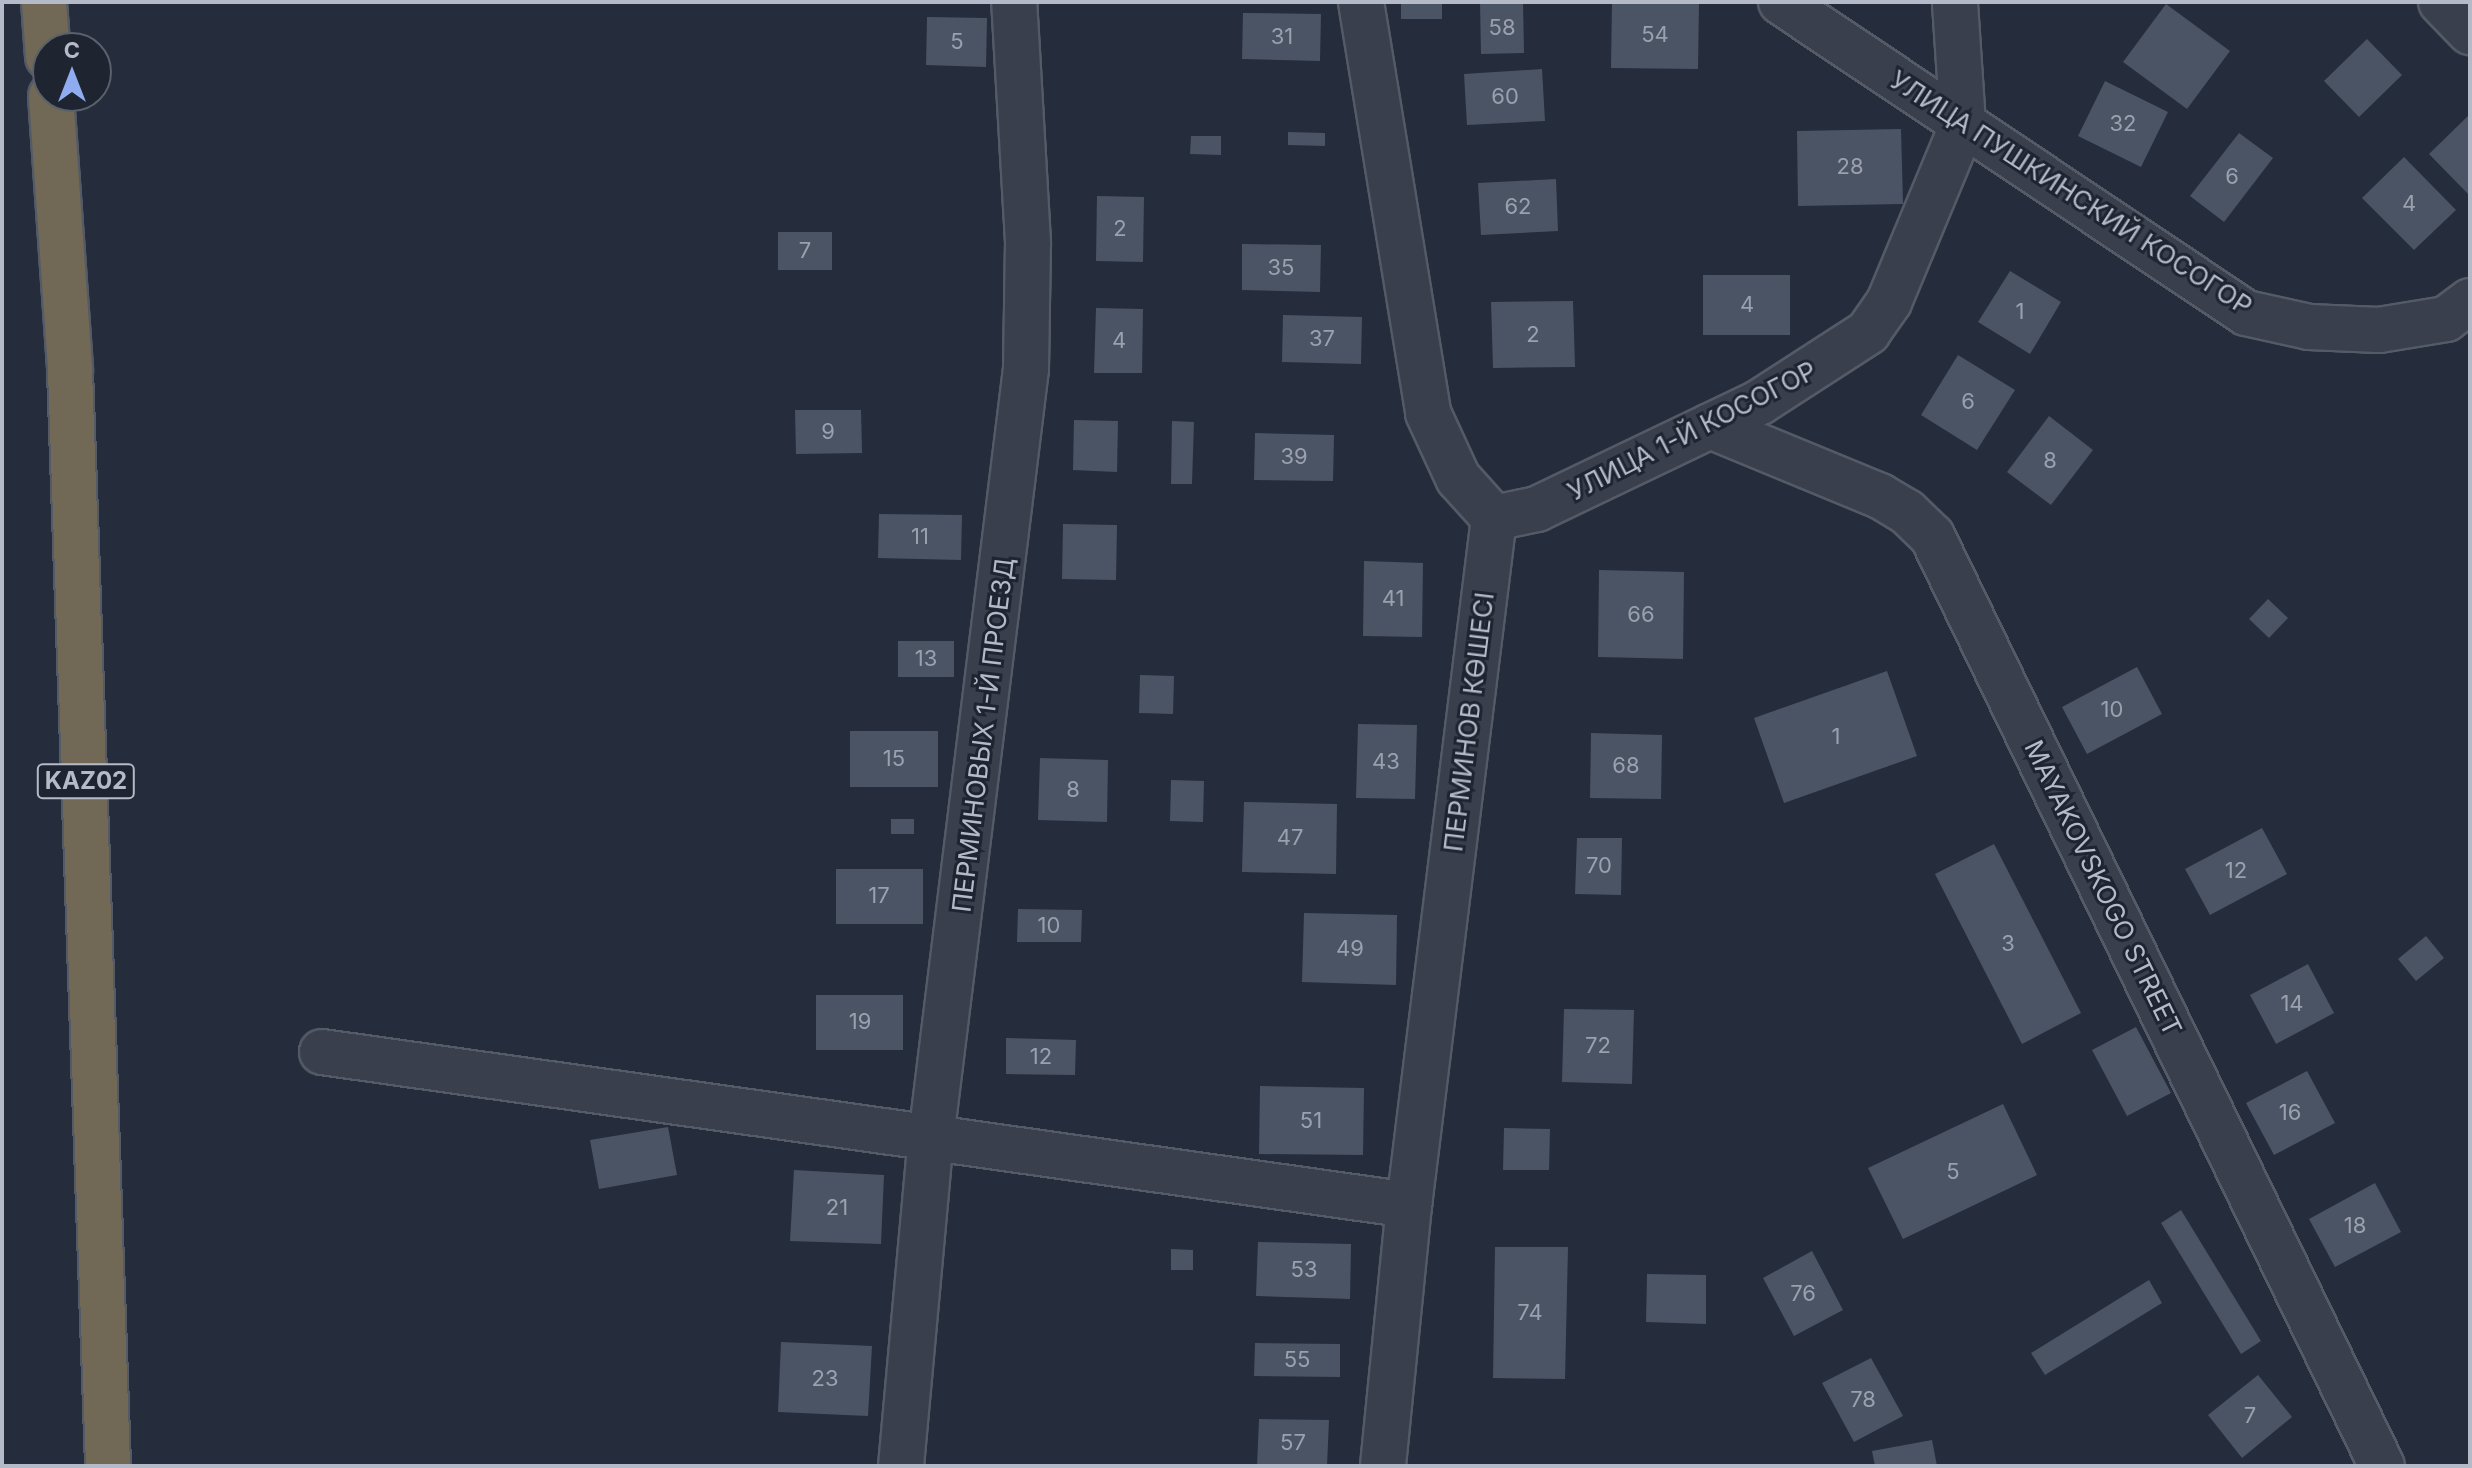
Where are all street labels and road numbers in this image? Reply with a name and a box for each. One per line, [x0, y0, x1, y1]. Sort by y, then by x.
street label: УЛИЦА ПУШКИНСКИЙ КОСОГОР [1884, 64, 2258, 322]
street label: УЛИЦА 1-Й КОСОГОР [1562, 355, 1822, 507]
street label: ПЕРМИНОВЫХ 1-Й ПРОЕЗД [946, 556, 1020, 914]
street label: ПЕРМИНОВ КӨШЕСІ [1438, 591, 1500, 853]
street label: MAYAKOVSKOGO STREET [2018, 735, 2188, 1041]
road number: KAZ02 [36, 761, 136, 801]

